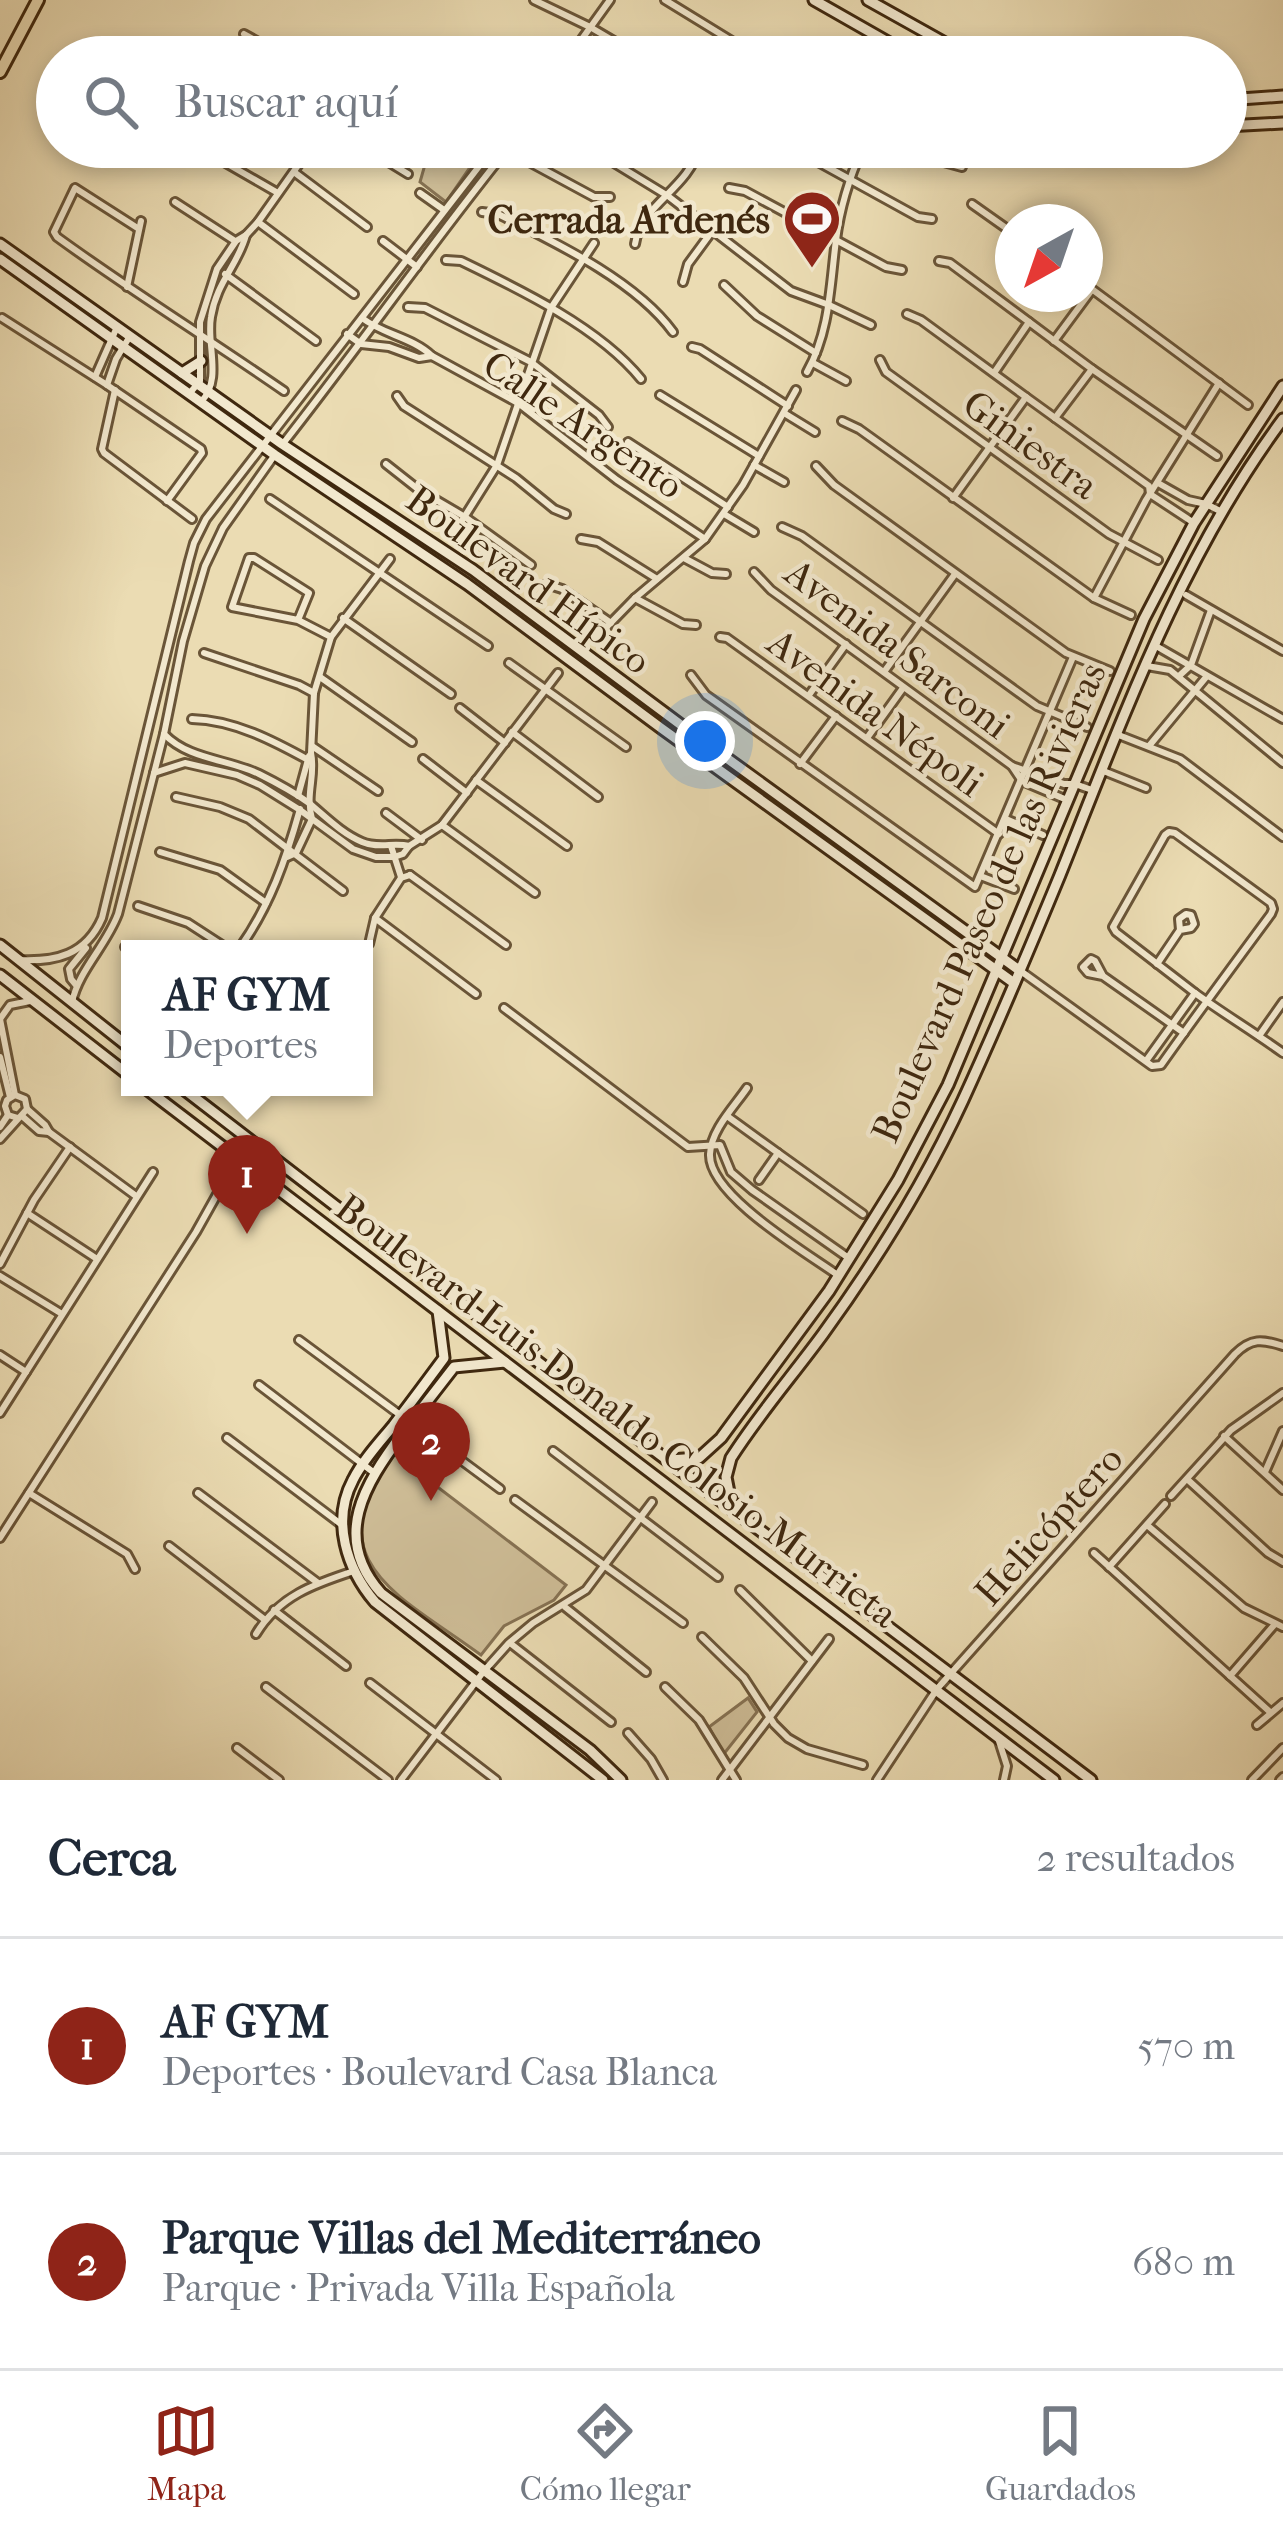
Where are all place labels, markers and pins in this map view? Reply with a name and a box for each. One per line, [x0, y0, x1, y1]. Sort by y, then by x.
sports icon: Cerrada Ardenés [781, 188, 843, 270]
place label: Cerrada Ardenés [488, 197, 770, 243]
pin: 1 [208, 1135, 286, 1234]
pin: 2 [392, 1402, 470, 1501]

